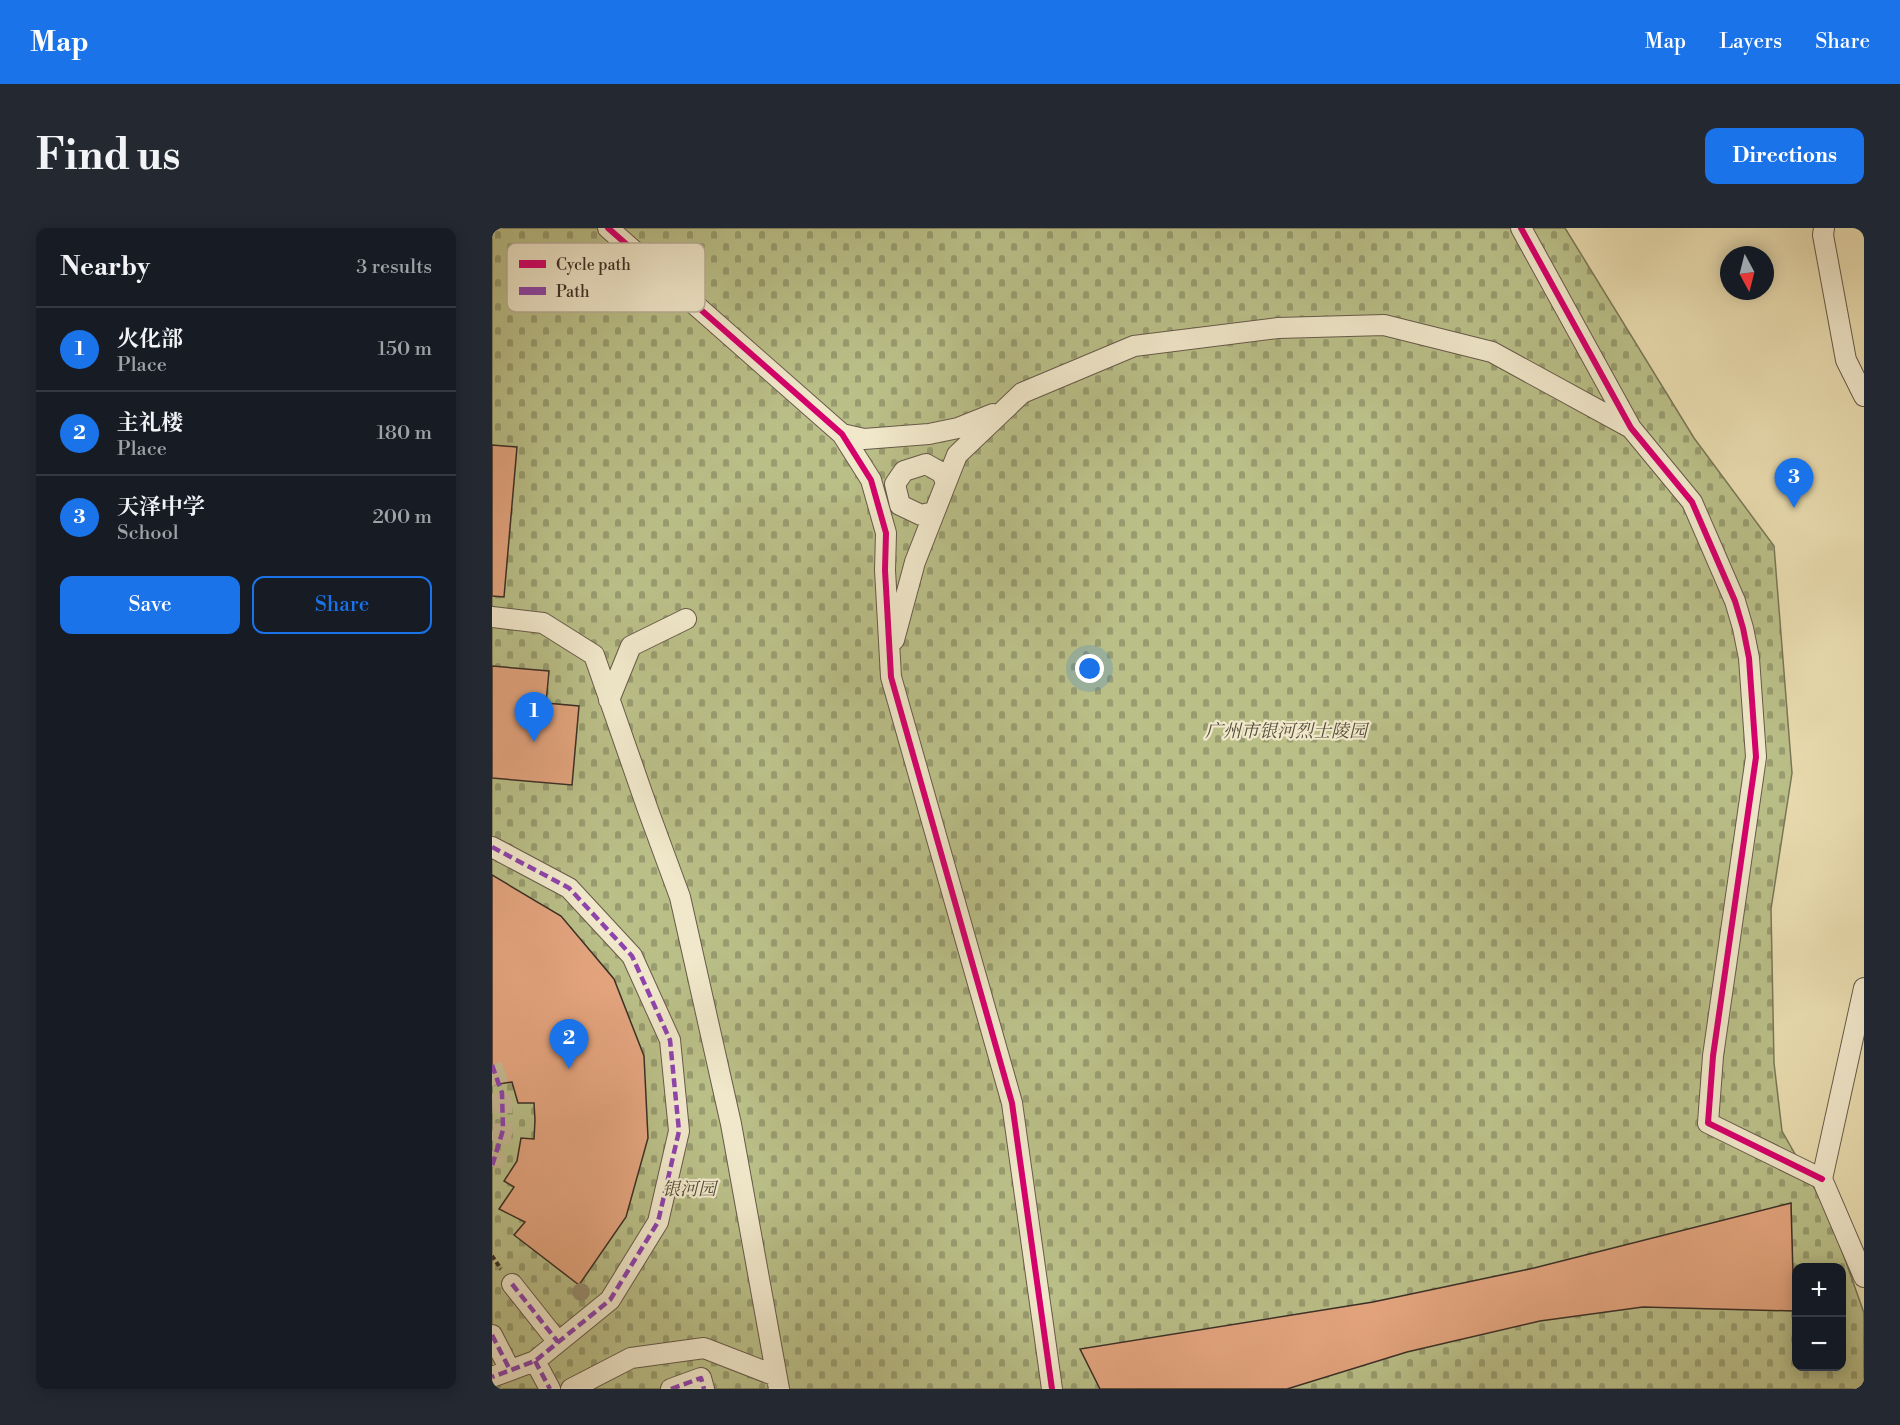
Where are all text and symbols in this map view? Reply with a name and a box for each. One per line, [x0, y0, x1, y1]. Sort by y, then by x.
text: Map [30, 25, 89, 60]
text: Map [1645, 29, 1686, 55]
text: Layers [1719, 29, 1782, 55]
text: Share [1815, 29, 1870, 55]
button: Directions [1705, 128, 1864, 184]
text: Find us [36, 130, 180, 183]
legend [507, 243, 705, 312]
north arrow [1720, 246, 1774, 300]
text: Nearby [60, 251, 150, 283]
text: 3 results [356, 255, 432, 280]
text: Cycle path [556, 255, 631, 275]
text: Path [556, 282, 590, 302]
text: 火化部 [117, 326, 183, 353]
text: 1 [75, 337, 84, 362]
text: 150 m [377, 337, 432, 362]
text: Place [117, 353, 167, 378]
text: 主礼楼 [117, 410, 183, 437]
text: 2 [73, 421, 86, 446]
text: 180 m [377, 421, 432, 446]
text: Place [117, 437, 167, 462]
pin: 3 [1774, 458, 1814, 508]
text: 天泽中学 [117, 494, 205, 521]
text: 3 [73, 505, 86, 530]
text: 200 m [372, 505, 432, 530]
text: School [117, 521, 179, 546]
button: Save [60, 576, 240, 634]
button: Share [252, 576, 432, 634]
your location [1075, 654, 1104, 683]
pin: 1 [514, 692, 554, 742]
park label: 广州市银河烈士陵园 [1205, 720, 1370, 743]
pin: 2 [550, 1020, 589, 1069]
park label: 银河园 [662, 1178, 719, 1201]
map controls [1792, 1263, 1846, 1371]
button: + [1792, 1263, 1846, 1317]
button: − [1792, 1317, 1846, 1371]

